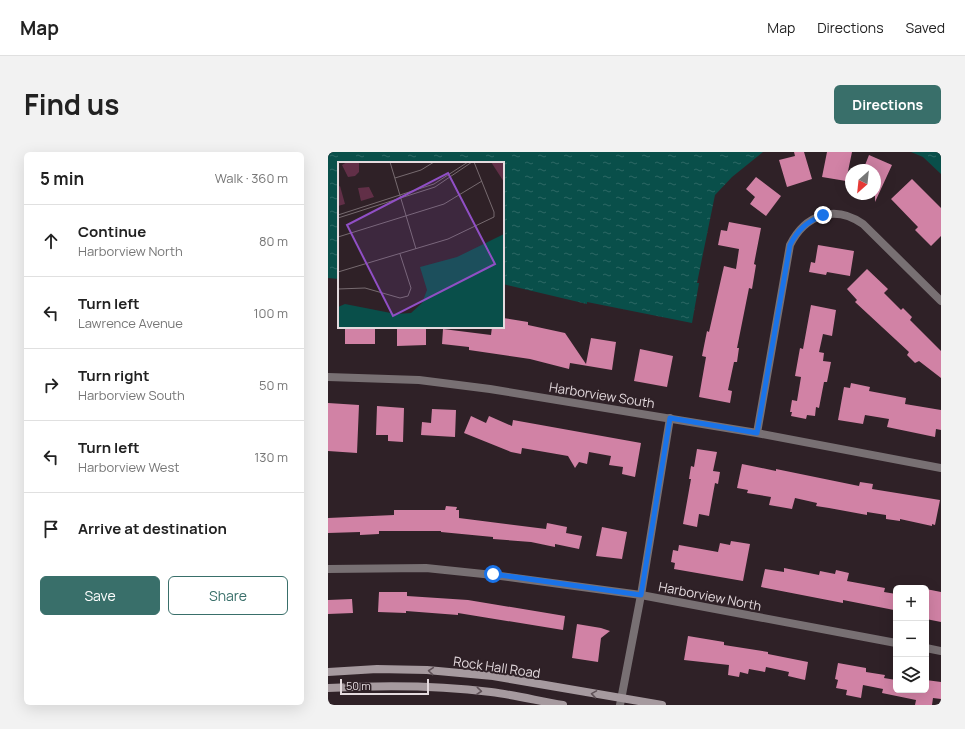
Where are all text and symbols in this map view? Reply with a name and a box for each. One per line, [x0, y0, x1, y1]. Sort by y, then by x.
text: Map [20, 15, 59, 41]
text: Map [767, 18, 795, 37]
text: Directions [817, 18, 884, 37]
text: Saved [906, 18, 945, 37]
text: Find us [24, 85, 119, 123]
button: Directions [834, 85, 941, 124]
inset map [338, 162, 504, 328]
north arrow [845, 164, 881, 200]
text: 5 min [40, 167, 84, 190]
text: Walk · 360 m [215, 169, 288, 187]
route end [814, 206, 832, 224]
text: Continue [78, 221, 146, 242]
icon: ahead [40, 230, 62, 252]
text: 80 m [259, 232, 288, 250]
text: Harborview North [78, 242, 183, 260]
text: Turn left [78, 293, 140, 314]
icon: left [40, 302, 62, 324]
text: 100 m [253, 304, 288, 322]
text: Lawrence Avenue [78, 314, 183, 332]
text: Turn right [78, 365, 149, 386]
icon: right [40, 374, 62, 396]
text: 50 m [259, 376, 288, 394]
street label: Harborview South [548, 378, 656, 412]
text: Harborview South [78, 386, 185, 404]
text: Turn left [78, 437, 140, 458]
icon: left [40, 446, 62, 468]
text: 130 m [254, 448, 288, 466]
text: Harborview West [78, 458, 179, 476]
icon: arrive [40, 518, 62, 540]
text: Arrive at destination [78, 518, 227, 539]
route start [484, 565, 502, 583]
button: Save [40, 576, 160, 615]
button: Share [168, 576, 288, 615]
street label: Harborview North [657, 577, 763, 615]
map controls [893, 585, 929, 693]
button: + [893, 585, 929, 621]
button: − [893, 621, 929, 657]
street label: Rock Hall Road [452, 652, 542, 682]
button: layers [893, 657, 929, 693]
one-way arrow [428, 666, 434, 675]
scale bar [340, 677, 429, 696]
text: 50 m [346, 678, 371, 693]
one-way arrow [476, 686, 482, 695]
one-way arrow [591, 690, 597, 699]

